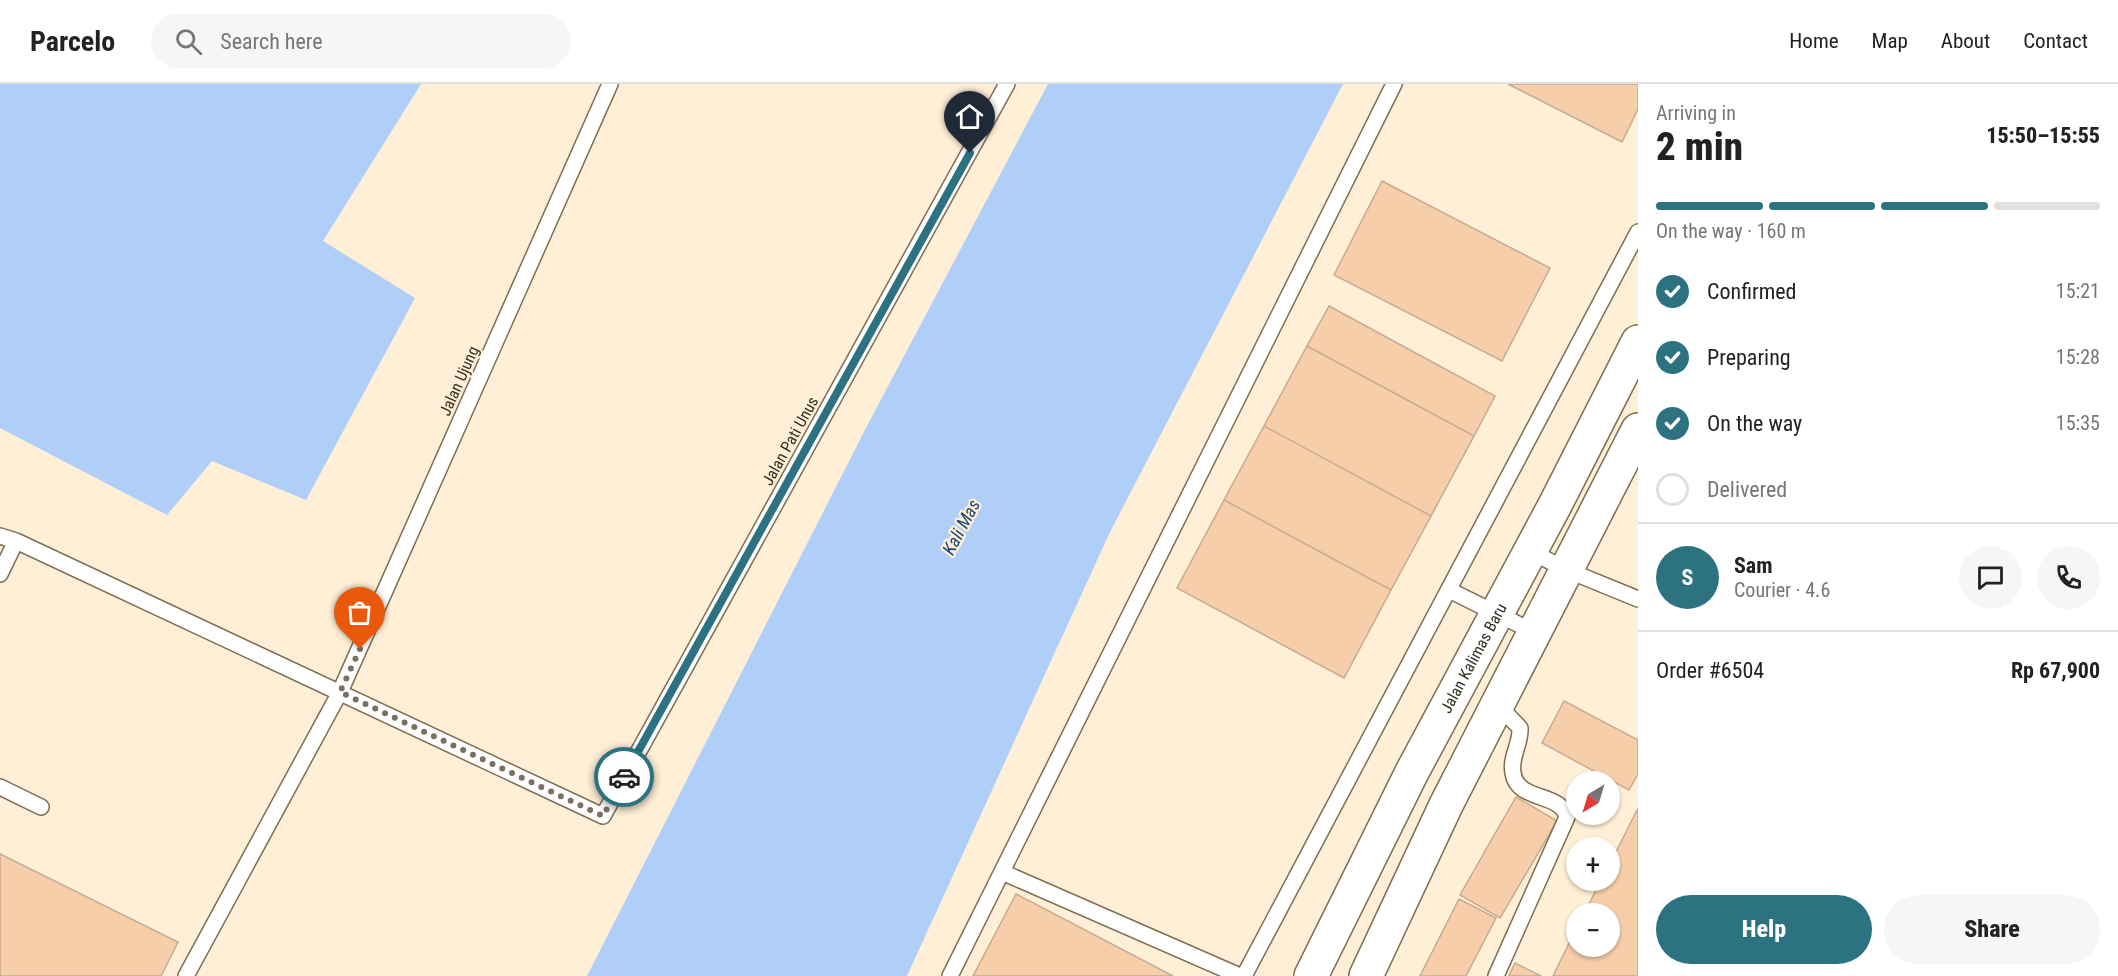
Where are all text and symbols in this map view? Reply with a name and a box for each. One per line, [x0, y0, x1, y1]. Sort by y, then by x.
search box [151, 14, 571, 68]
text: Parcelo [30, 25, 115, 58]
icon: search [172, 25, 205, 58]
text: Search here [220, 29, 323, 54]
text: Home [1789, 29, 1839, 53]
text: Map [1872, 29, 1908, 53]
text: About [1941, 29, 1990, 53]
text: Contact [2023, 29, 2088, 53]
pin [944, 91, 995, 153]
icon: home [953, 100, 986, 133]
text: Arriving in [1656, 101, 1736, 125]
text: 15:50–15:55 [1986, 123, 2100, 148]
text: 2 min [1656, 124, 1743, 170]
text: On the way · 160 m [1656, 219, 1806, 243]
icon: check [1656, 275, 1689, 308]
text: Confirmed [1707, 279, 1796, 304]
text: 15:21 [2056, 279, 2100, 303]
icon: check [1656, 341, 1689, 374]
street label: Jalan Ujung [435, 343, 483, 419]
text: Preparing [1707, 345, 1791, 370]
text: 15:28 [2056, 345, 2100, 369]
street label: Jalan Pati Unus [758, 393, 822, 489]
icon: check [1656, 407, 1689, 440]
text: On the way [1707, 411, 1802, 436]
text: 15:35 [2056, 411, 2100, 435]
text: Delivered [1707, 477, 1787, 502]
water label: Kali Mas [938, 496, 984, 558]
button: chat [1959, 546, 2022, 609]
button: phone [2037, 546, 2100, 609]
text: Sam [1734, 553, 1773, 578]
text: S [1682, 565, 1693, 590]
text: Courier · 4.6 [1734, 578, 1830, 602]
pin [334, 587, 385, 649]
icon: bag [343, 596, 376, 629]
street label: Jalan Kalimas Baru [1436, 600, 1510, 716]
text: Order #6504 [1656, 658, 1764, 683]
text: Rp 67,900 [2011, 658, 2100, 683]
courier [594, 747, 654, 807]
icon: car [608, 761, 641, 794]
north arrow [1566, 771, 1620, 825]
map controls [1566, 771, 1620, 957]
button: + [1566, 837, 1620, 891]
button: Help [1656, 895, 1872, 964]
button: Share [1884, 895, 2100, 964]
button: − [1566, 903, 1620, 957]

